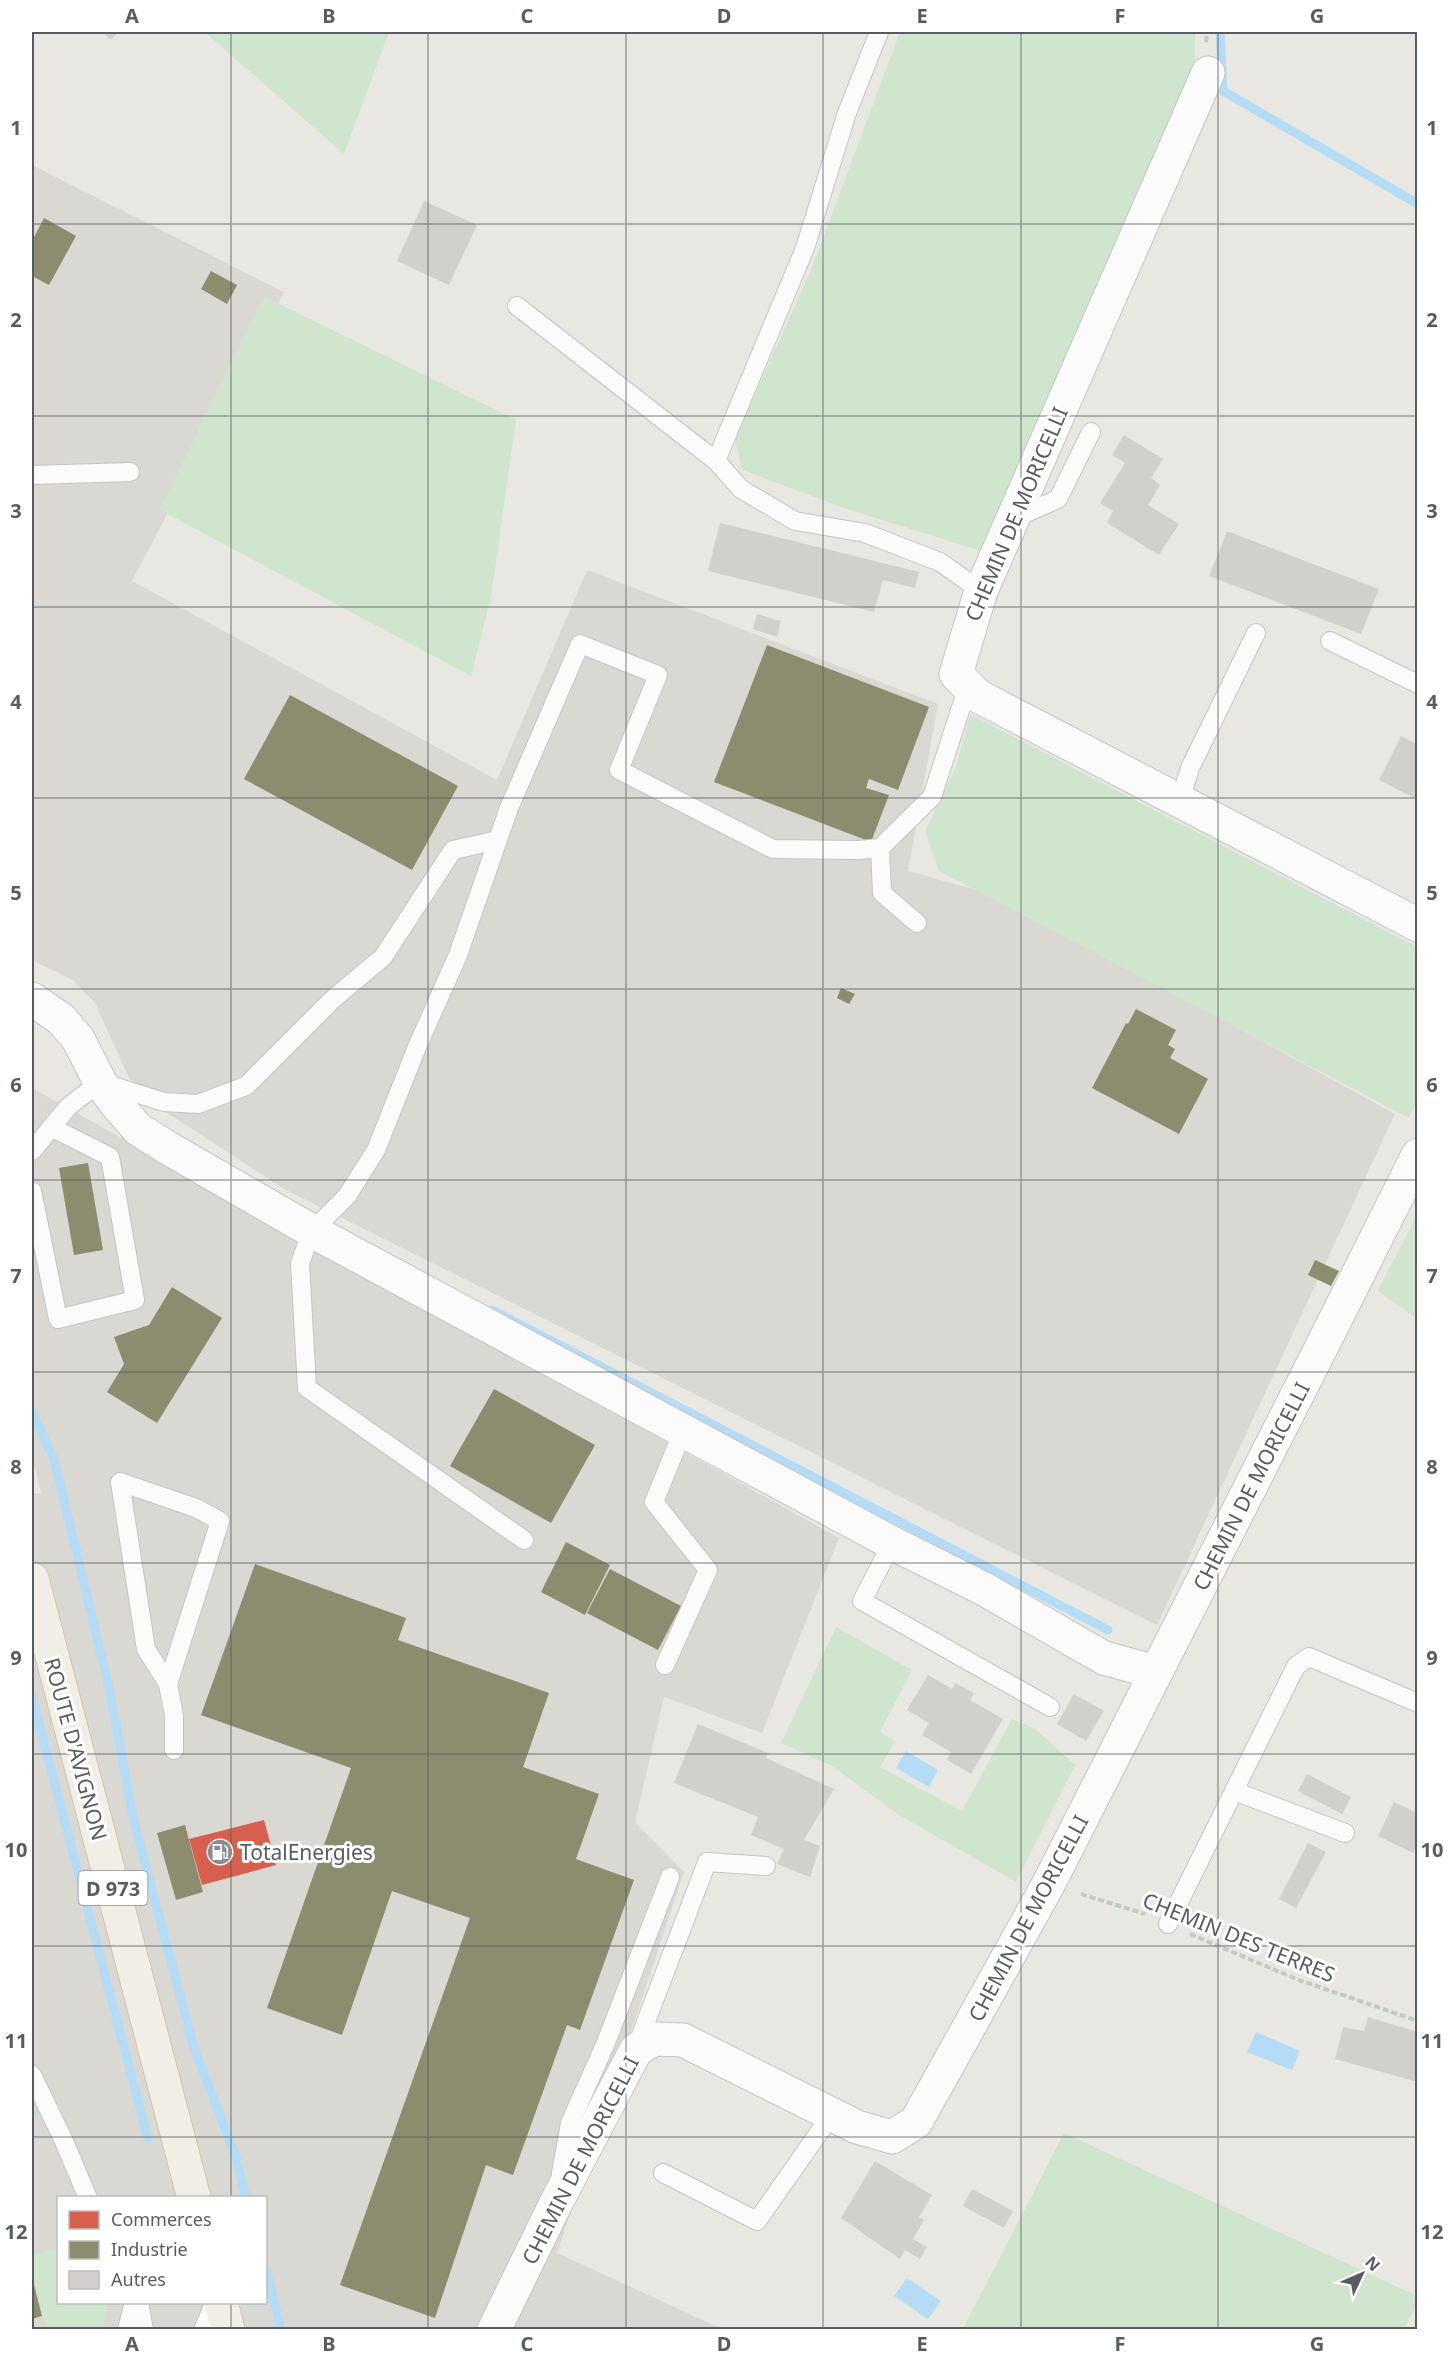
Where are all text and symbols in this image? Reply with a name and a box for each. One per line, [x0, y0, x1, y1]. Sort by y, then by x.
text: A [125, 2, 139, 29]
text: B [322, 2, 336, 29]
text: C [521, 2, 534, 29]
text: D [717, 2, 731, 29]
text: E [916, 2, 928, 29]
text: F [1115, 2, 1125, 29]
text: G [1310, 2, 1324, 29]
text: 1 [10, 114, 22, 141]
text: 1 [1426, 114, 1438, 141]
text: 2 [10, 306, 22, 333]
text: 2 [1426, 306, 1438, 333]
street label: CHEMIN DE MORICELLI [958, 403, 1074, 625]
text: 3 [10, 497, 22, 524]
text: 3 [1426, 497, 1438, 524]
text: 4 [10, 688, 22, 715]
text: 4 [1426, 688, 1438, 715]
text: 5 [10, 879, 22, 906]
text: 5 [1426, 879, 1438, 906]
text: 6 [10, 1071, 22, 1098]
text: 6 [1426, 1071, 1438, 1098]
text: 7 [10, 1262, 22, 1289]
text: 7 [1426, 1262, 1438, 1289]
street label: CHEMIN DE MORICELLI [1186, 1377, 1316, 1595]
text: 8 [10, 1453, 22, 1480]
text: 8 [1426, 1453, 1438, 1480]
text: 9 [10, 1644, 22, 1671]
text: 9 [1426, 1644, 1438, 1671]
street label: ROUTE D'AVIGNON [38, 1655, 114, 1843]
street label: CHEMIN DE MORICELLI [962, 1810, 1094, 2026]
text: 10 [5, 1836, 27, 1863]
text: 10 [1421, 1836, 1443, 1863]
fuel station icon: TotalEnergies [205, 1837, 235, 1867]
place label: TotalEnergies [240, 1838, 373, 1866]
road number: D 973 [78, 1871, 148, 1905]
street label: CHEMIN DES TERRES [1139, 1886, 1339, 1988]
text: 11 [5, 2027, 27, 2054]
text: 11 [1421, 2027, 1443, 2054]
street label: CHEMIN DE MORICELLI [515, 2051, 645, 2269]
legend [57, 2196, 267, 2304]
text: Commerces [111, 2207, 212, 2231]
text: 12 [5, 2218, 27, 2245]
text: 12 [1421, 2218, 1443, 2245]
text: Industrie [111, 2237, 188, 2261]
north arrow [1332, 2244, 1392, 2304]
text: N [1360, 2251, 1385, 2276]
text: Autres [111, 2267, 166, 2291]
text: A [125, 2330, 139, 2357]
text: B [322, 2330, 336, 2357]
text: C [521, 2330, 534, 2357]
text: D [717, 2330, 731, 2357]
text: E [916, 2330, 928, 2357]
text: F [1115, 2330, 1125, 2357]
text: G [1310, 2330, 1324, 2357]

